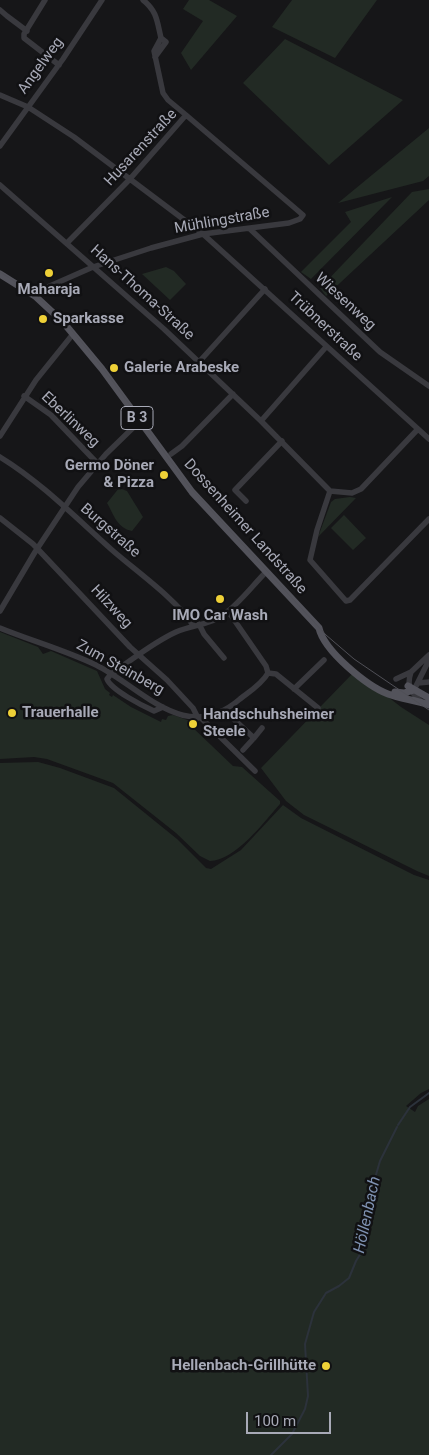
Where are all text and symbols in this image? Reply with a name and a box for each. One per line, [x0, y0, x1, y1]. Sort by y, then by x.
street label: Angelweg [14, 34, 68, 98]
street label: Husarenstraße [101, 106, 181, 190]
street label: Mühlingstraße [173, 204, 271, 238]
street label: Hans-Thoma-Straße [86, 242, 198, 344]
marker: Maharaja [43, 267, 55, 279]
street label: Wiesenweg [311, 269, 379, 335]
place label: Maharaja [18, 281, 80, 299]
street label: Trübnerstraße [284, 288, 366, 366]
place label: Sparkasse [53, 310, 124, 328]
marker: Sparkasse [37, 313, 49, 325]
place label: Galerie Arabeske [124, 359, 239, 377]
marker: Galerie Arabeske [108, 362, 120, 374]
street label: Eberlinweg [37, 388, 103, 452]
road number: B 3 [121, 406, 153, 429]
street label: Dossenheimer Landstraße [180, 456, 310, 598]
place label: Germo Döner & Pizza [65, 457, 154, 492]
marker: Germo Döner & Pizza [158, 469, 170, 481]
street label: Burgstraße [76, 500, 144, 562]
street label: Hilzweg [86, 581, 136, 633]
marker: IMO Car Wash [214, 593, 226, 605]
place label: IMO Car Wash [172, 607, 268, 625]
street label: Zum Steinberg [73, 637, 167, 699]
place label: Trauerhalle [22, 704, 99, 722]
place label: Handschuhsheimer Steele [203, 706, 334, 741]
marker: Trauerhalle [6, 707, 18, 719]
marker: Handschuhsheimer Steele [187, 718, 199, 730]
water label: Höllenbach [350, 1175, 386, 1255]
place label: Hellenbach-Grillhütte [172, 1357, 316, 1375]
marker: Hellenbach-Grillhütte [320, 1360, 332, 1372]
scale bar [249, 1402, 334, 1434]
text: 100 m [254, 1412, 296, 1430]

